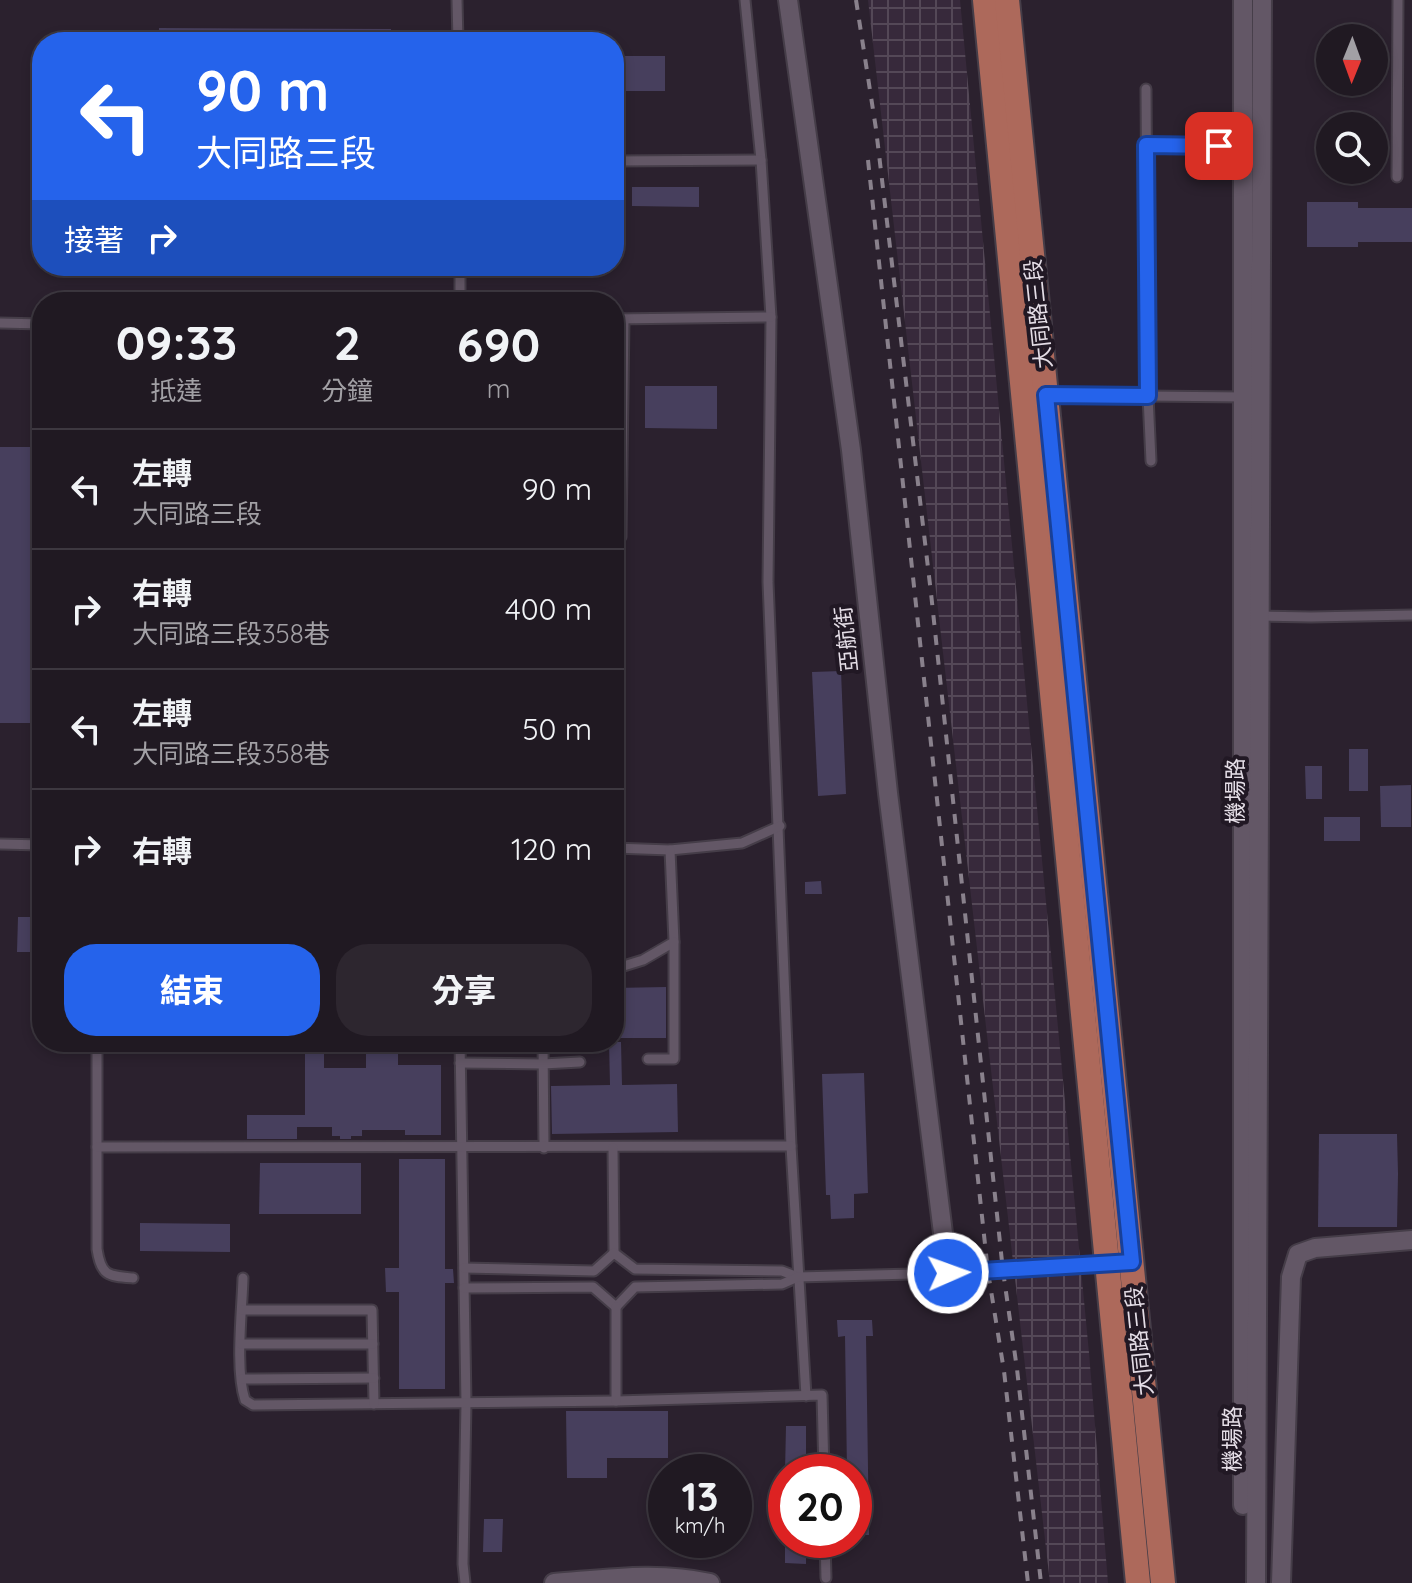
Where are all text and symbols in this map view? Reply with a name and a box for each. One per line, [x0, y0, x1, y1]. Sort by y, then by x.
north arrow [1316, 24, 1388, 96]
map controls [1316, 24, 1388, 184]
text: 90 m [196, 55, 330, 125]
icon: left [64, 64, 168, 168]
pin [1185, 112, 1253, 180]
button: search [1316, 112, 1388, 184]
icon: arrive [1197, 124, 1241, 168]
text: 大同路三段 [196, 130, 376, 175]
icon: right [140, 216, 184, 260]
text: 接著 [64, 221, 124, 259]
street label: 大同路三段 [1018, 258, 1058, 370]
text: 09:33 [116, 312, 237, 372]
text: 2 [333, 312, 361, 372]
text: 690 [457, 314, 540, 374]
text: m [487, 372, 510, 405]
text: 抵達 [151, 374, 203, 407]
text: 分鐘 [321, 374, 373, 407]
text: 左轉 [132, 454, 192, 492]
icon: left [64, 467, 108, 511]
text: 90 m [522, 470, 592, 508]
text: 大同路三段 [132, 497, 262, 530]
text: 右轉 [132, 574, 192, 612]
icon: right [64, 587, 108, 631]
text: 400 m [505, 590, 592, 628]
street label: 亞航街 [829, 605, 863, 673]
text: 大同路三段358巷 [132, 617, 330, 650]
text: 左轉 [132, 694, 192, 732]
icon: left [64, 707, 108, 751]
text: 50 m [522, 710, 592, 748]
text: 大同路三段358巷 [132, 737, 330, 770]
street label: 機場路 [1221, 758, 1249, 824]
icon: right [64, 827, 108, 871]
text: 120 m [511, 830, 592, 868]
text: 右轉 [132, 832, 192, 870]
button: 結束 [64, 944, 320, 1036]
button: 分享 [336, 944, 592, 1036]
position arrow [906, 1231, 990, 1315]
street label: 大同路三段 [1119, 1285, 1159, 1397]
street label: 機場路 [1218, 1406, 1246, 1472]
speed limit sign: 20 [768, 1454, 872, 1558]
text: 13 [681, 1471, 719, 1521]
text: km/h [675, 1513, 725, 1538]

